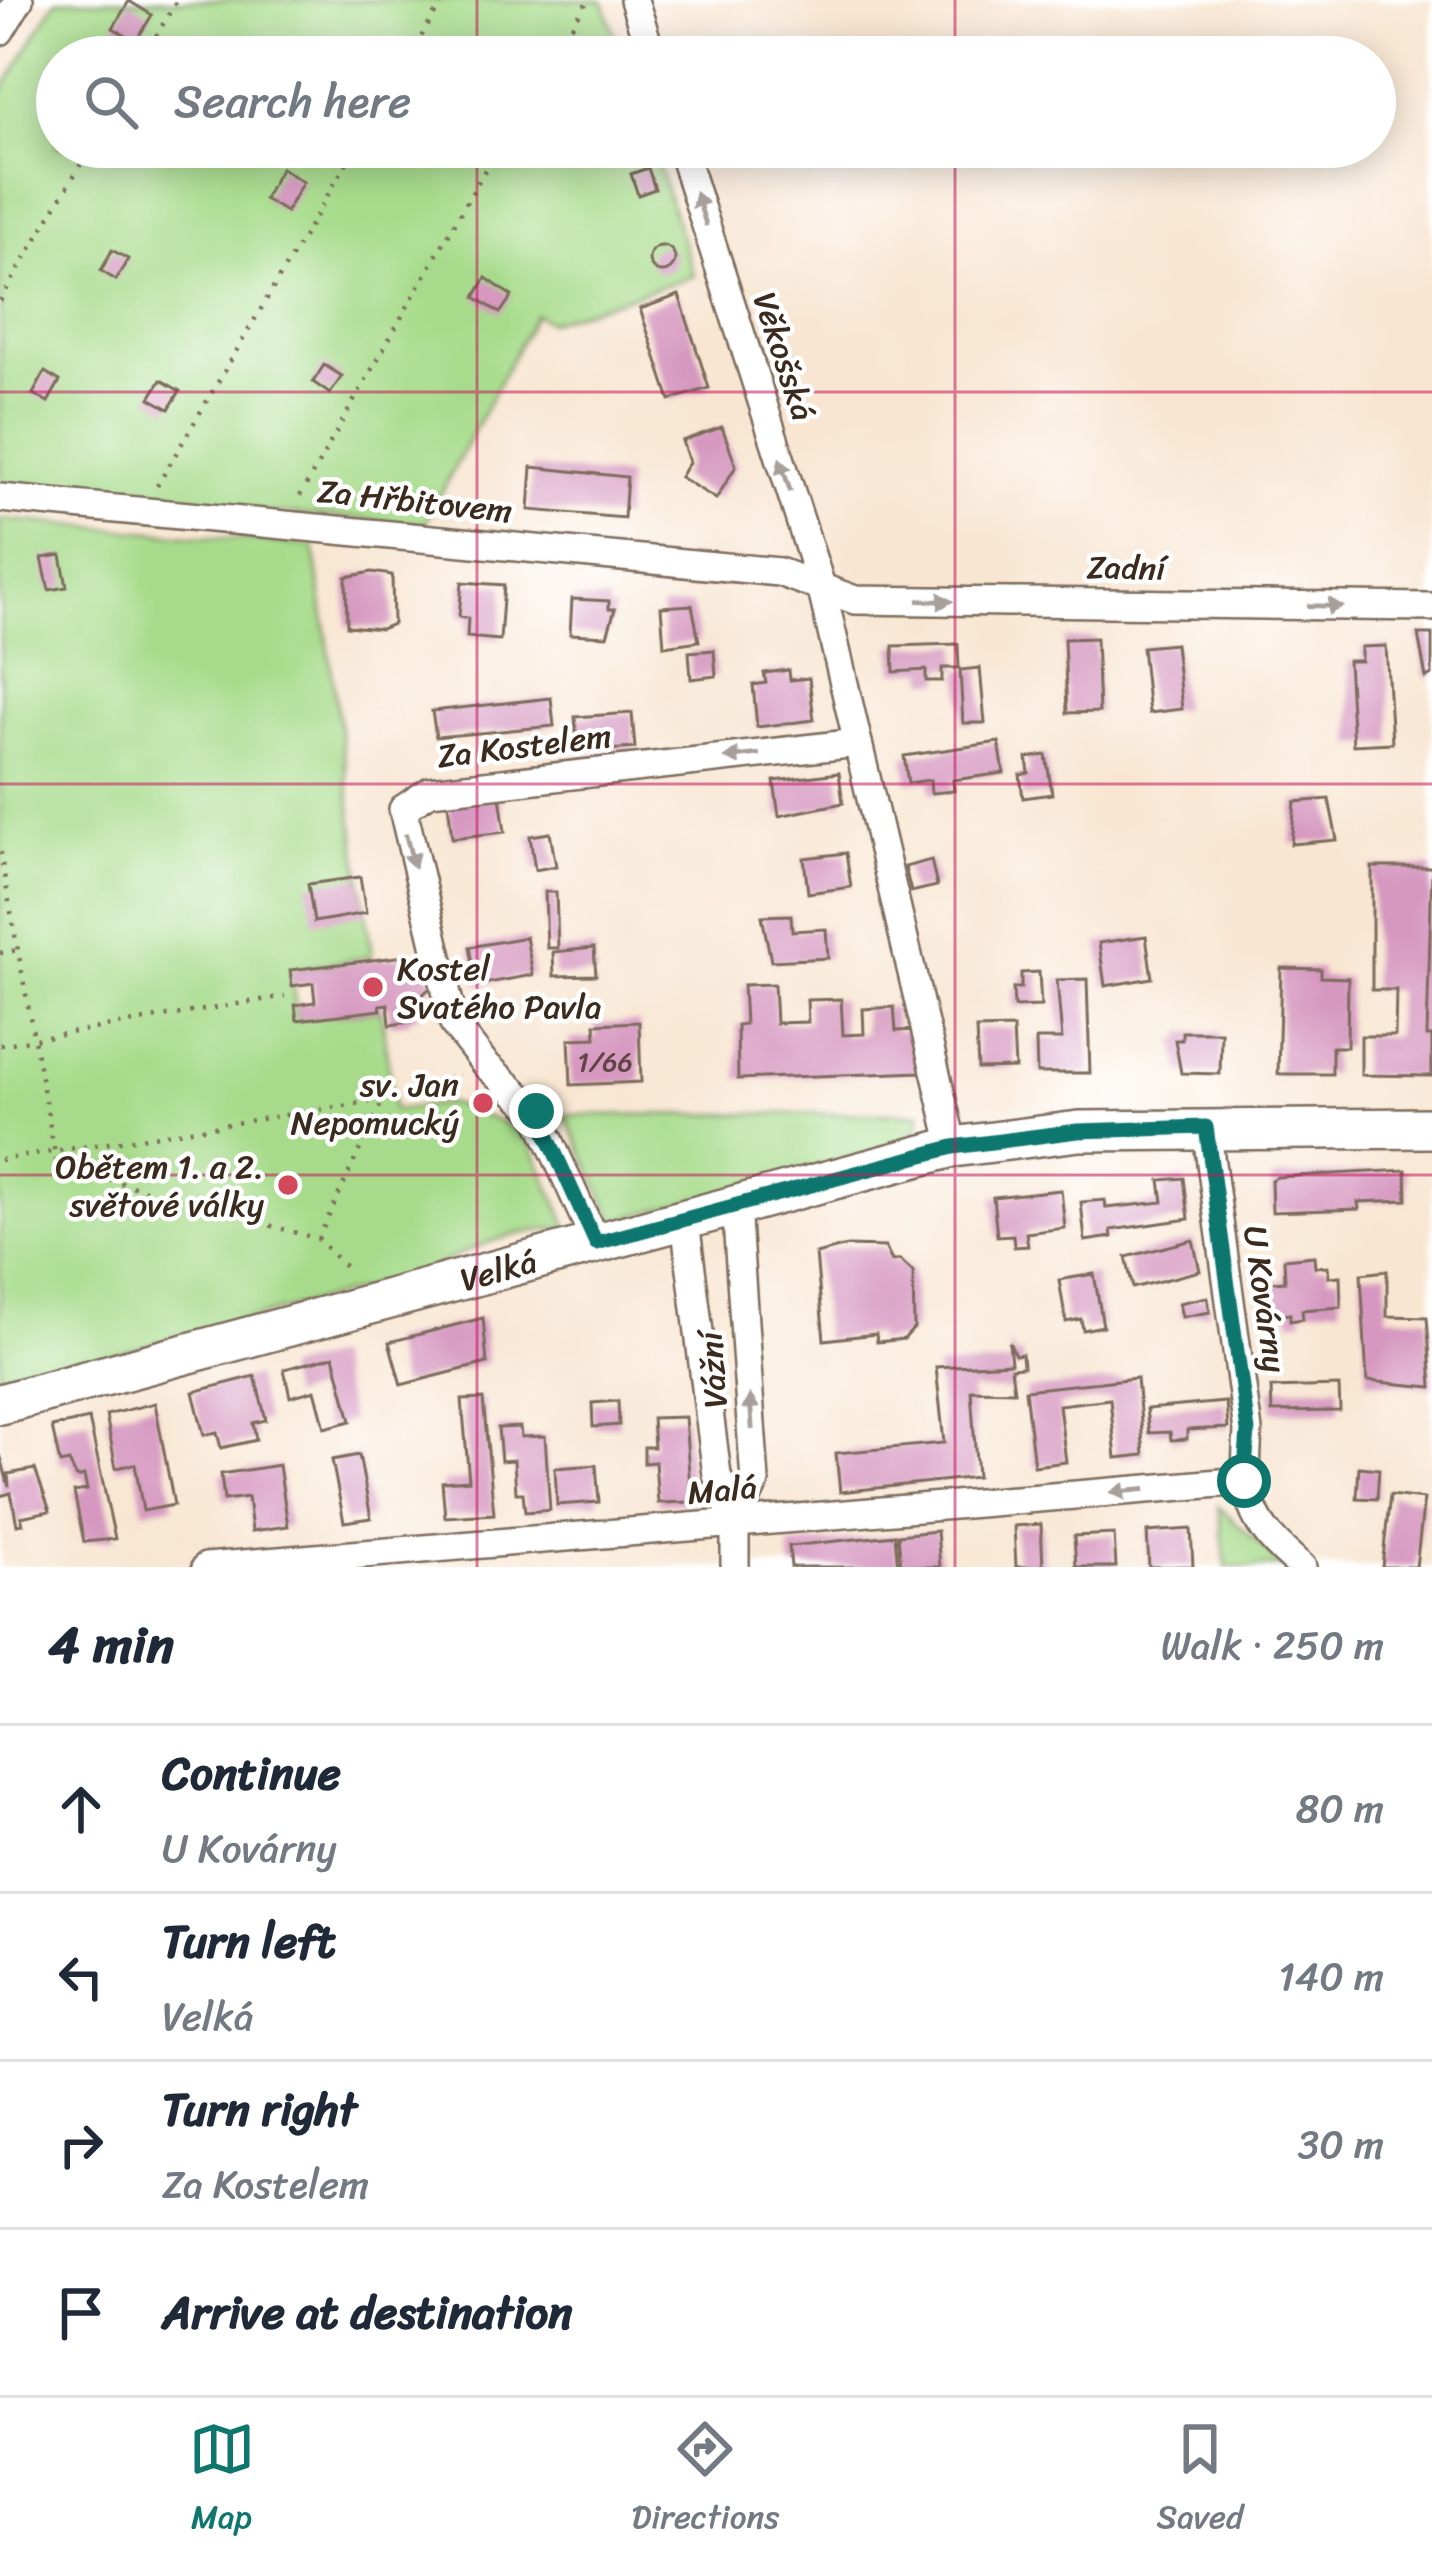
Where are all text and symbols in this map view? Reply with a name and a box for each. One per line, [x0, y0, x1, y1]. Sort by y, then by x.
search box [36, 36, 1396, 168]
text: Search here [174, 62, 411, 142]
icon: search [78, 69, 144, 135]
one-way arrow [690, 190, 709, 227]
street label: Věkošská [736, 284, 832, 428]
one-way arrow [775, 456, 794, 493]
street label: Za Hřbitovem [315, 462, 515, 540]
street label: Zadní [1086, 538, 1170, 598]
one-way arrow [917, 591, 955, 611]
one-way arrow [1307, 596, 1345, 615]
street label: Za Kostelem [434, 707, 615, 785]
one-way arrow [723, 746, 760, 765]
one-way arrow [401, 833, 420, 870]
place label: Kostel Svatého Pavla [397, 940, 602, 1036]
marker: Kostel Svatého Pavla [360, 974, 386, 1000]
house number: 1/66 [577, 1038, 633, 1086]
place label: sv. Jan Nepomucký [291, 1056, 460, 1152]
route end [509, 1084, 563, 1138]
marker: sv. Jan Nepomucký [470, 1090, 496, 1116]
place label: Obětem 1. a 2. světové války [55, 1138, 265, 1234]
marker: Obětem 1. a 2. světové války [275, 1172, 301, 1198]
street label: U Kovárny [1226, 1222, 1304, 1377]
street label: Velká [454, 1233, 543, 1309]
street label: Vážní [681, 1326, 745, 1410]
one-way arrow [741, 1392, 760, 1430]
route start [1217, 1454, 1271, 1508]
street label: Malá [685, 1458, 759, 1522]
one-way arrow [1109, 1482, 1146, 1501]
text: 4 min [48, 1600, 174, 1690]
text: Walk · 250 m [1161, 1611, 1384, 1680]
text: Continue [162, 1734, 341, 1814]
text: 80 m [1296, 1774, 1384, 1843]
icon: ahead [48, 1776, 114, 1842]
text: U Kovárny [162, 1814, 337, 1883]
text: Turn left [162, 1902, 335, 1982]
text: 140 m [1278, 1942, 1384, 2011]
icon: left [48, 1944, 114, 2010]
text: Velká [162, 1982, 254, 2051]
text: Turn right [162, 2070, 357, 2150]
text: 30 m [1298, 2110, 1384, 2179]
icon: right [48, 2112, 114, 2178]
text: Za Kostelem [162, 2150, 369, 2219]
text: Arrive at destination [162, 2273, 572, 2353]
icon: arrive [48, 2280, 114, 2346]
tab: Map [189, 2416, 255, 2546]
tab: Directions [632, 2416, 779, 2546]
tab: Saved [1156, 2416, 1243, 2546]

